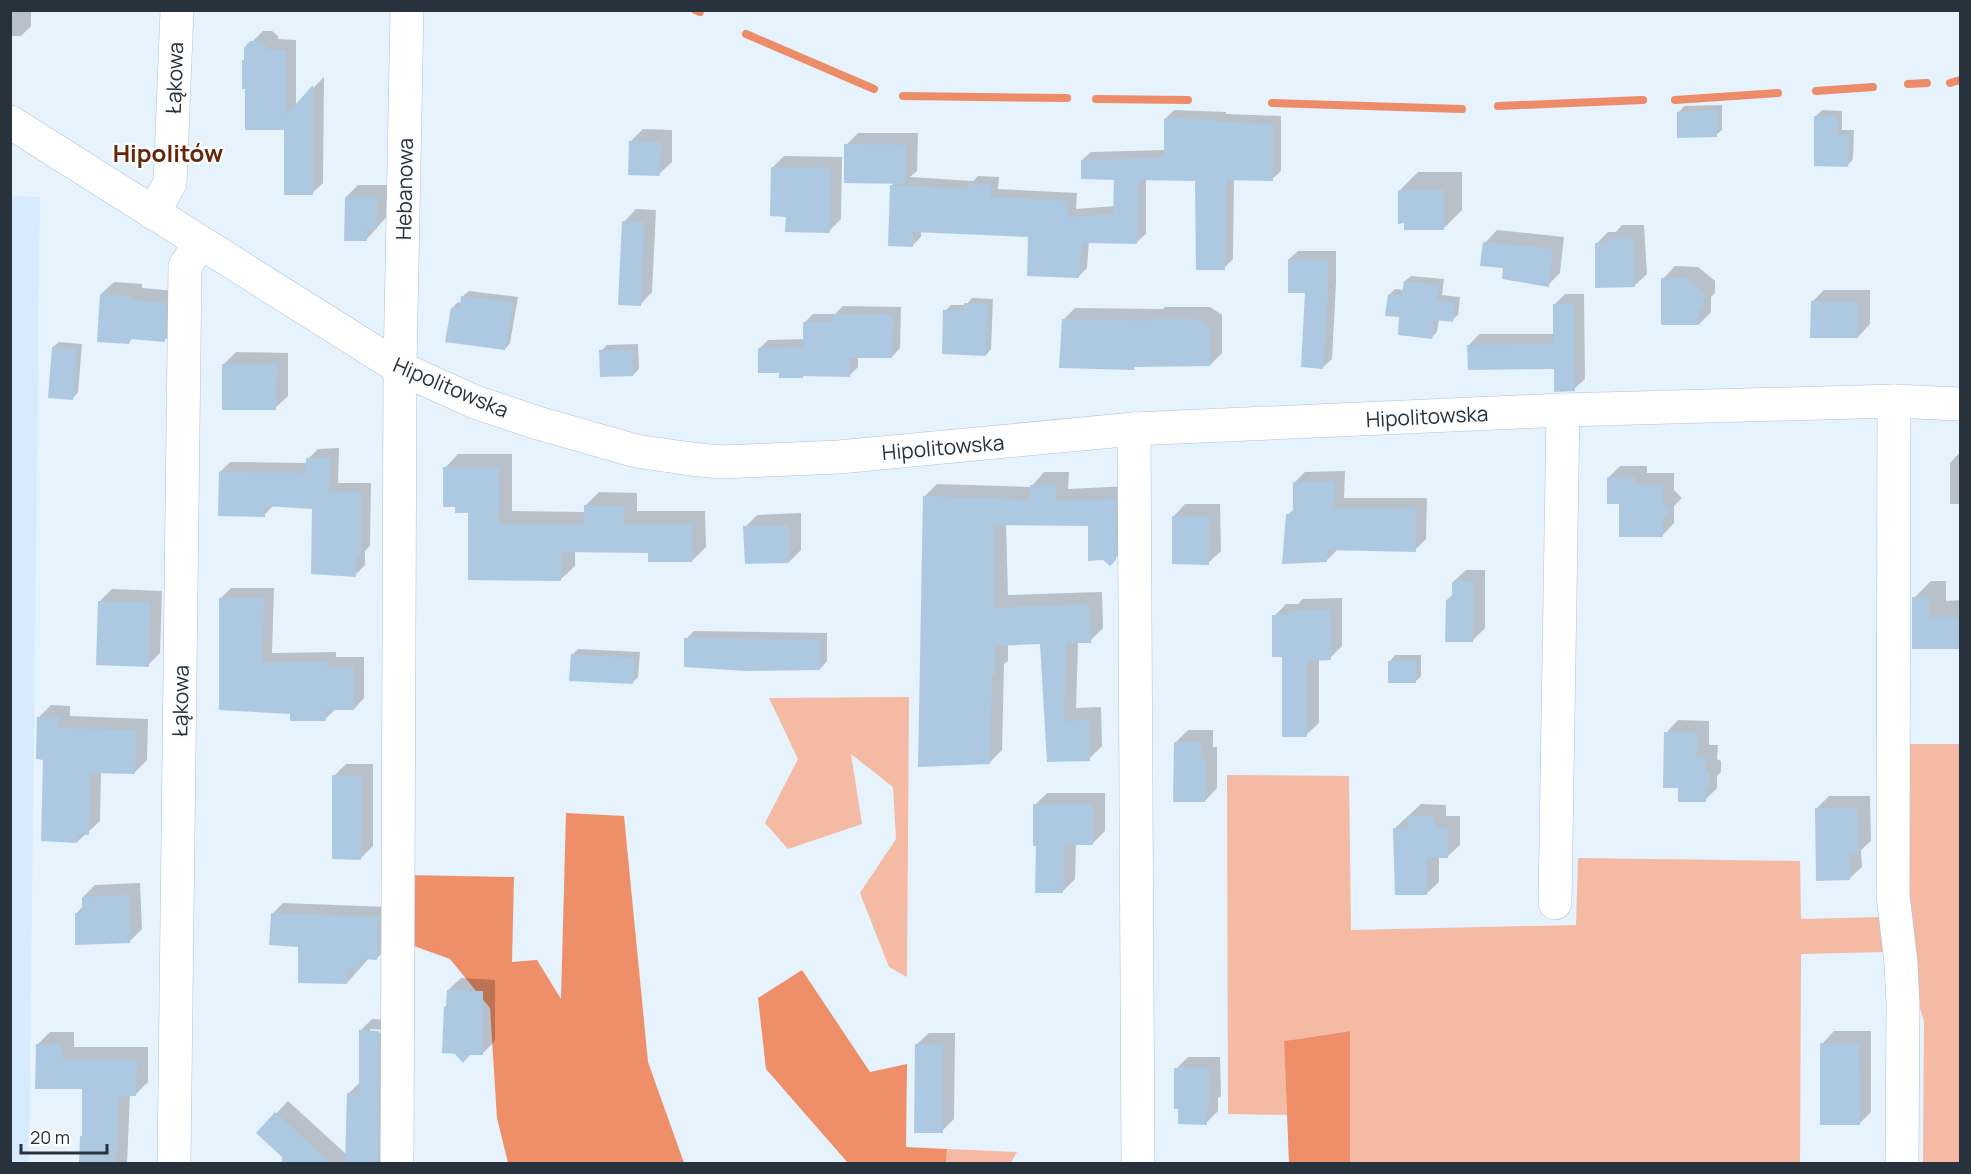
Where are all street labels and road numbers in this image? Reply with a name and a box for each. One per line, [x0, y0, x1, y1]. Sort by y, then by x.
street label: Łąkowa [159, 42, 189, 114]
street label: Hebanowa [389, 138, 419, 240]
street label: Hipolitowska [389, 350, 513, 424]
street label: Hipolitowska [1365, 399, 1489, 433]
street label: Hipolitowska [881, 428, 1005, 466]
street label: Łąkowa [165, 665, 195, 737]

